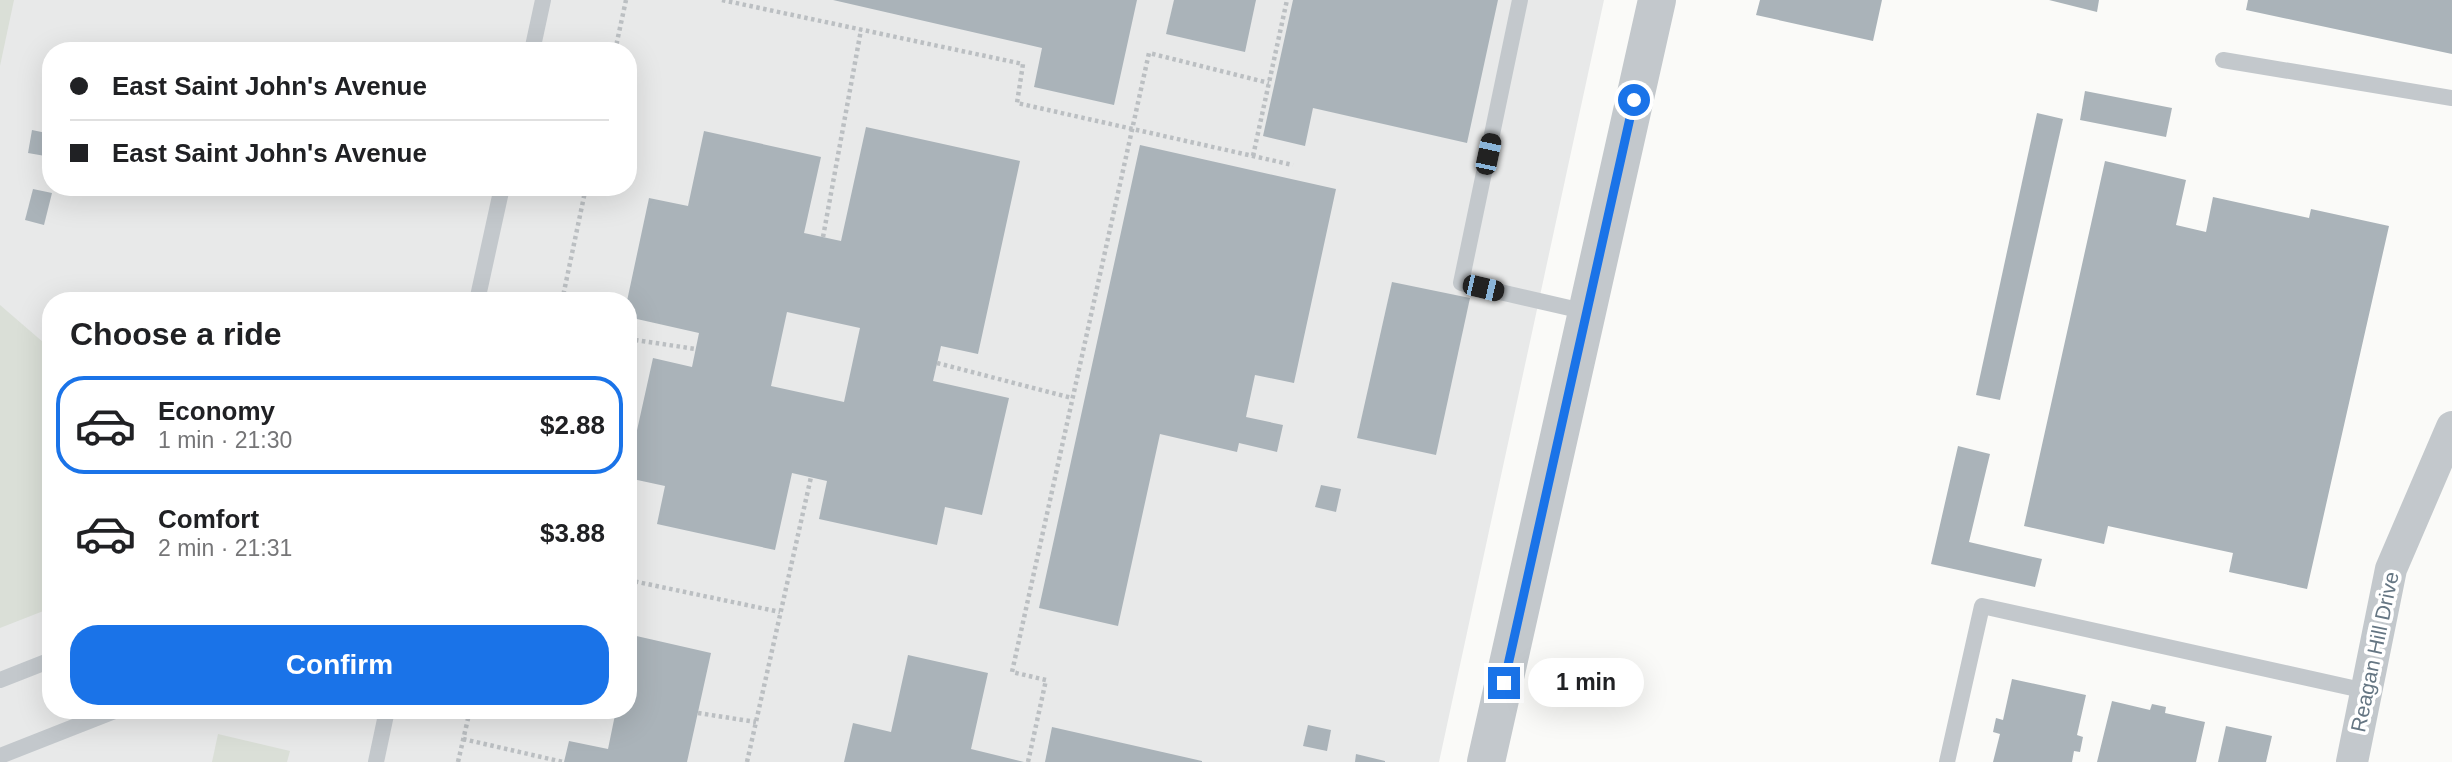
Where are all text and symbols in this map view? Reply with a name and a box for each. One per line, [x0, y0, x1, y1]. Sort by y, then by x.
text: East Saint John's Avenue [112, 71, 427, 101]
route start [1618, 84, 1650, 116]
car [1474, 131, 1503, 177]
text: East Saint John's Avenue [112, 138, 427, 168]
car [1461, 273, 1506, 303]
text: Choose a ride [70, 316, 282, 352]
icon: car [74, 394, 137, 457]
text: Economy [158, 396, 275, 426]
text: $2.88 [540, 410, 605, 440]
text: 1 min · 21:30 [158, 427, 292, 453]
icon: car [74, 502, 137, 565]
text: Comfort [158, 504, 259, 534]
text: $3.88 [540, 518, 605, 548]
text: 2 min · 21:31 [158, 535, 292, 561]
street label: Reagan Hill Drive [2346, 570, 2403, 734]
button: Confirm [70, 625, 609, 705]
callout: 1 min [1528, 658, 1644, 708]
route end [1488, 667, 1520, 699]
text: 1 min [1556, 669, 1616, 695]

